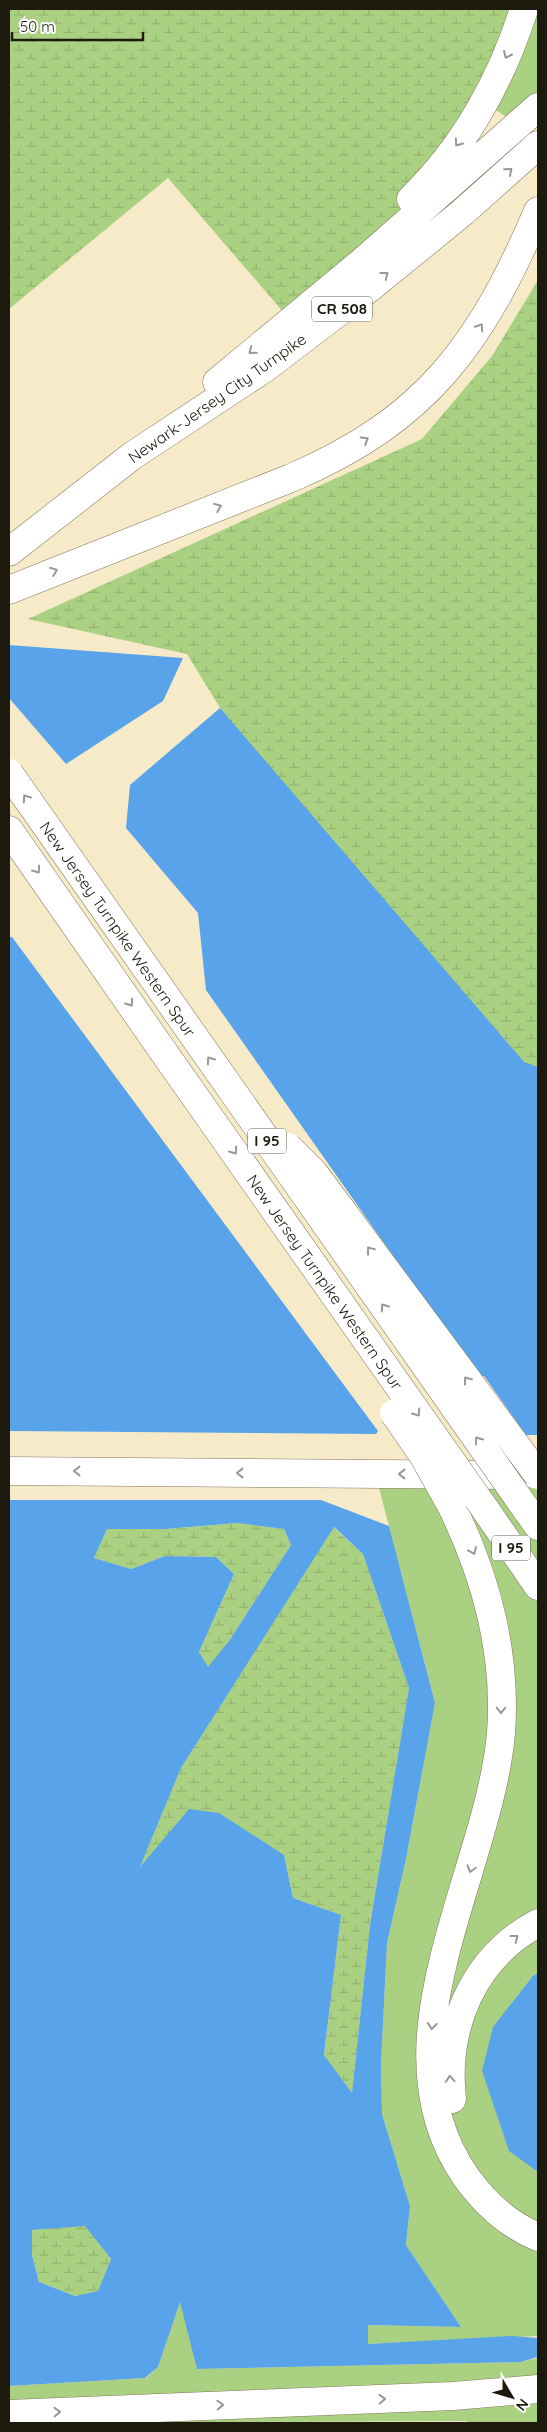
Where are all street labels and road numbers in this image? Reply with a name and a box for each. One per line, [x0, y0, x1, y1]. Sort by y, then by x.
road number: CR 508 [312, 296, 372, 322]
street label: Newark-Jersey City Turnpike [124, 329, 310, 467]
street label: New Jersey Turnpike Western Spur [36, 817, 200, 1041]
road number: I 95 [248, 1128, 286, 1154]
street label: New Jersey Turnpike Western Spur [243, 1170, 407, 1394]
road number: I 95 [492, 1536, 530, 1560]

